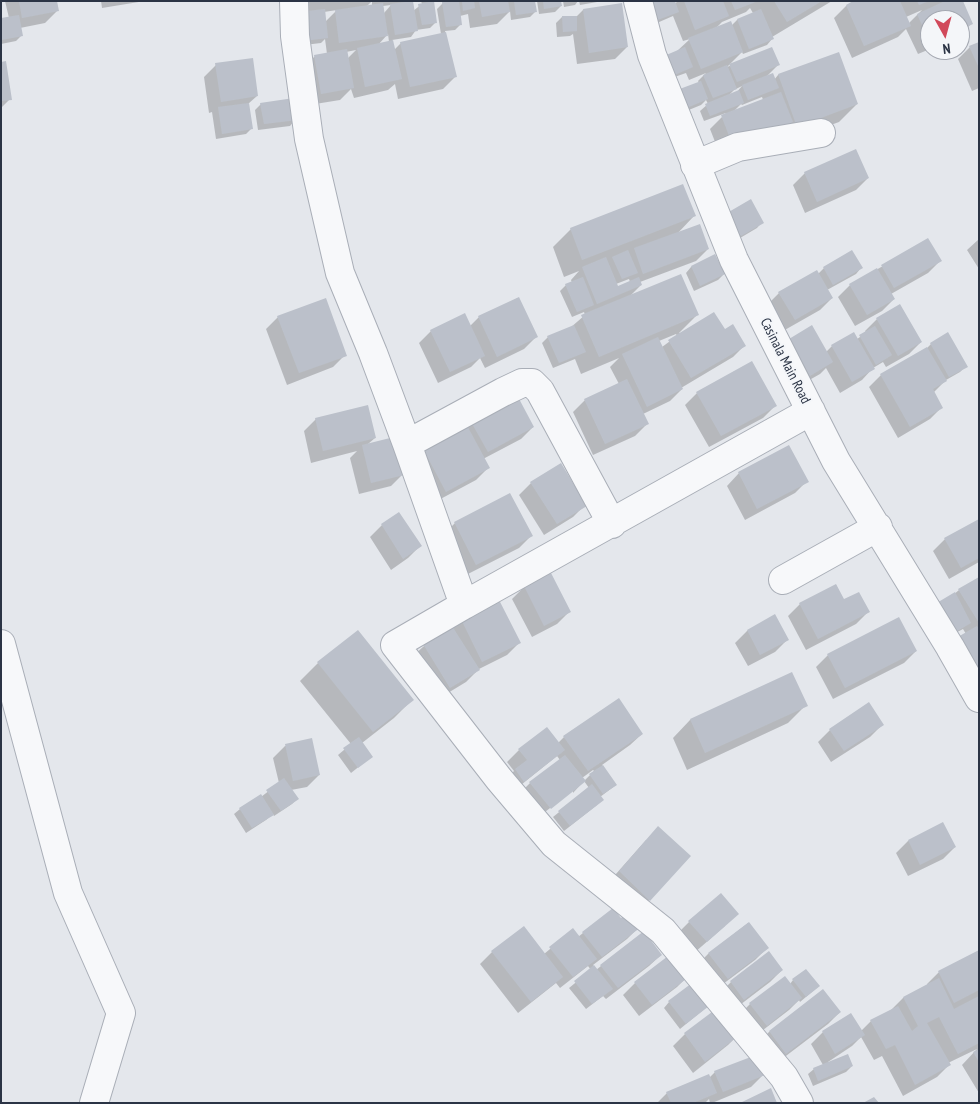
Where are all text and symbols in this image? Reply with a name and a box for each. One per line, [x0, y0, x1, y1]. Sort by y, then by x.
north arrow [920, 10, 970, 60]
text: N [942, 40, 952, 58]
street label: Casinala Main Road [756, 315, 814, 407]

